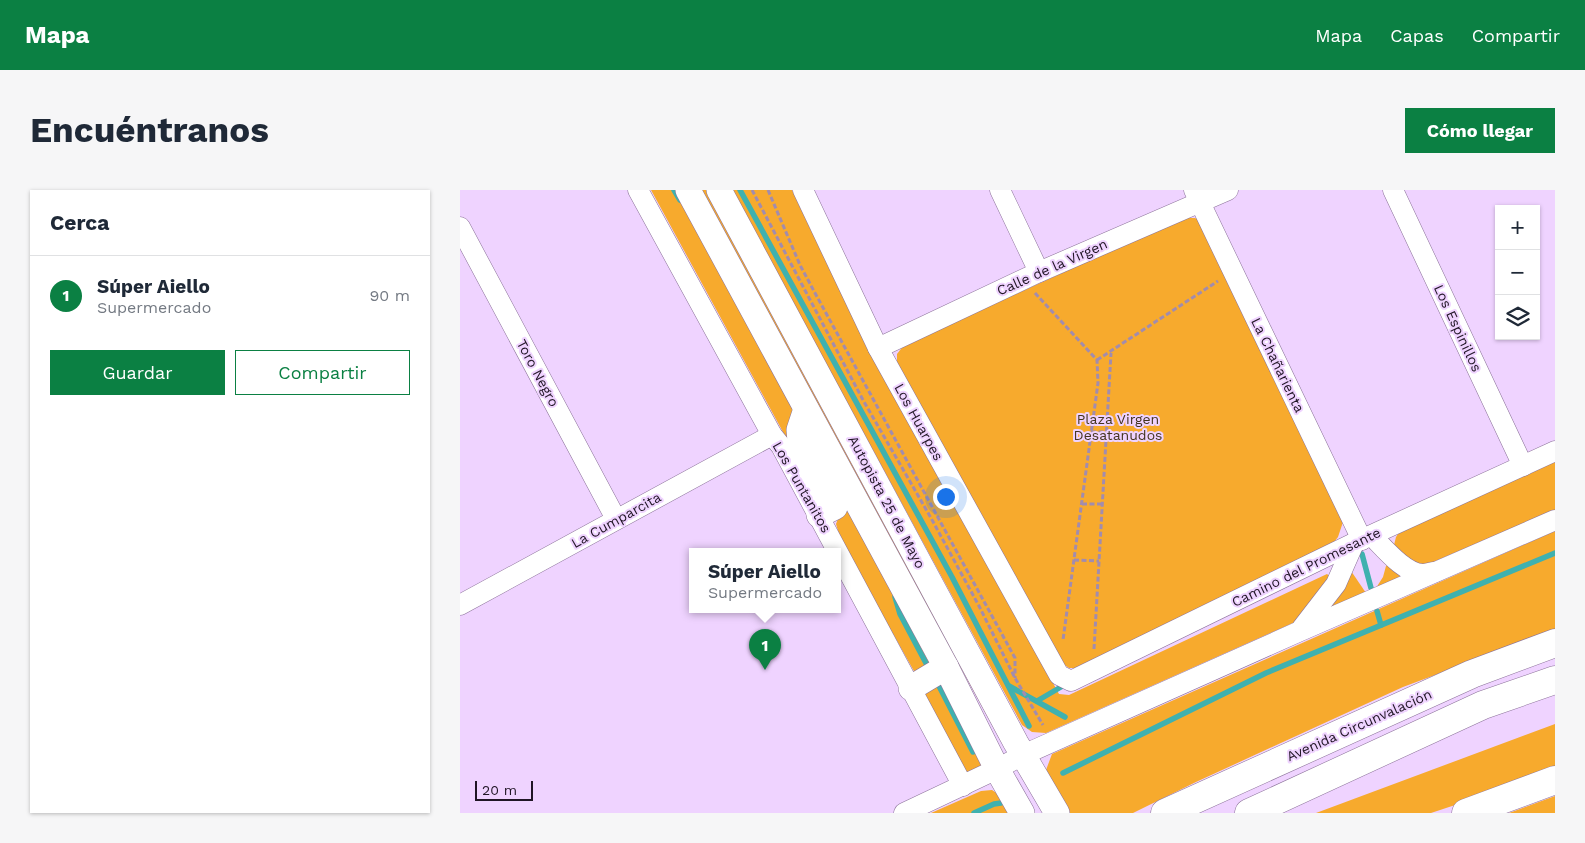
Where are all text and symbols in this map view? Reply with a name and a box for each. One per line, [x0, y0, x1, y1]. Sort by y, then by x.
text: Mapa [25, 21, 90, 49]
text: Mapa [1315, 25, 1362, 46]
text: Capas [1390, 25, 1444, 46]
text: Compartir [1472, 25, 1560, 46]
button: Cómo llegar [1405, 108, 1555, 153]
text: Encuéntranos [30, 109, 269, 151]
map controls [1495, 205, 1540, 340]
button: + [1495, 205, 1540, 250]
text: Cerca [50, 210, 109, 235]
street label: Calle de la Virgen [994, 235, 1110, 299]
button: − [1495, 250, 1540, 295]
text: Súper Aiello [97, 275, 210, 298]
street label: Los Espinillos [1431, 282, 1485, 374]
text: 1 [63, 286, 69, 305]
text: 90 m [369, 286, 410, 305]
button: layers [1495, 295, 1540, 340]
text: Supermercado [97, 298, 211, 317]
street label: La Chañarienta [1248, 315, 1308, 415]
street label: Toro Negro [514, 337, 562, 409]
button: Guardar [50, 350, 225, 395]
button: Compartir [235, 350, 410, 395]
street label: Los Huarpes [891, 381, 947, 463]
park label: Plaza Virgen Desatanudos [1074, 411, 1162, 443]
street label: Autopista 25 de Mayo [845, 433, 929, 571]
street label: Los Puntanitos [769, 439, 835, 535]
your location [933, 484, 959, 510]
street label: La Cumparcita [568, 489, 664, 551]
street label: Camino del Promesante [1229, 524, 1383, 610]
popup [689, 548, 841, 613]
text: Súper Aiello [708, 560, 821, 583]
text: Supermercado [708, 583, 822, 602]
pin: 1 [749, 629, 781, 670]
street label: Avenida Circunvalación [1284, 686, 1434, 764]
scale bar [475, 778, 532, 801]
text: 20 m [482, 782, 517, 798]

